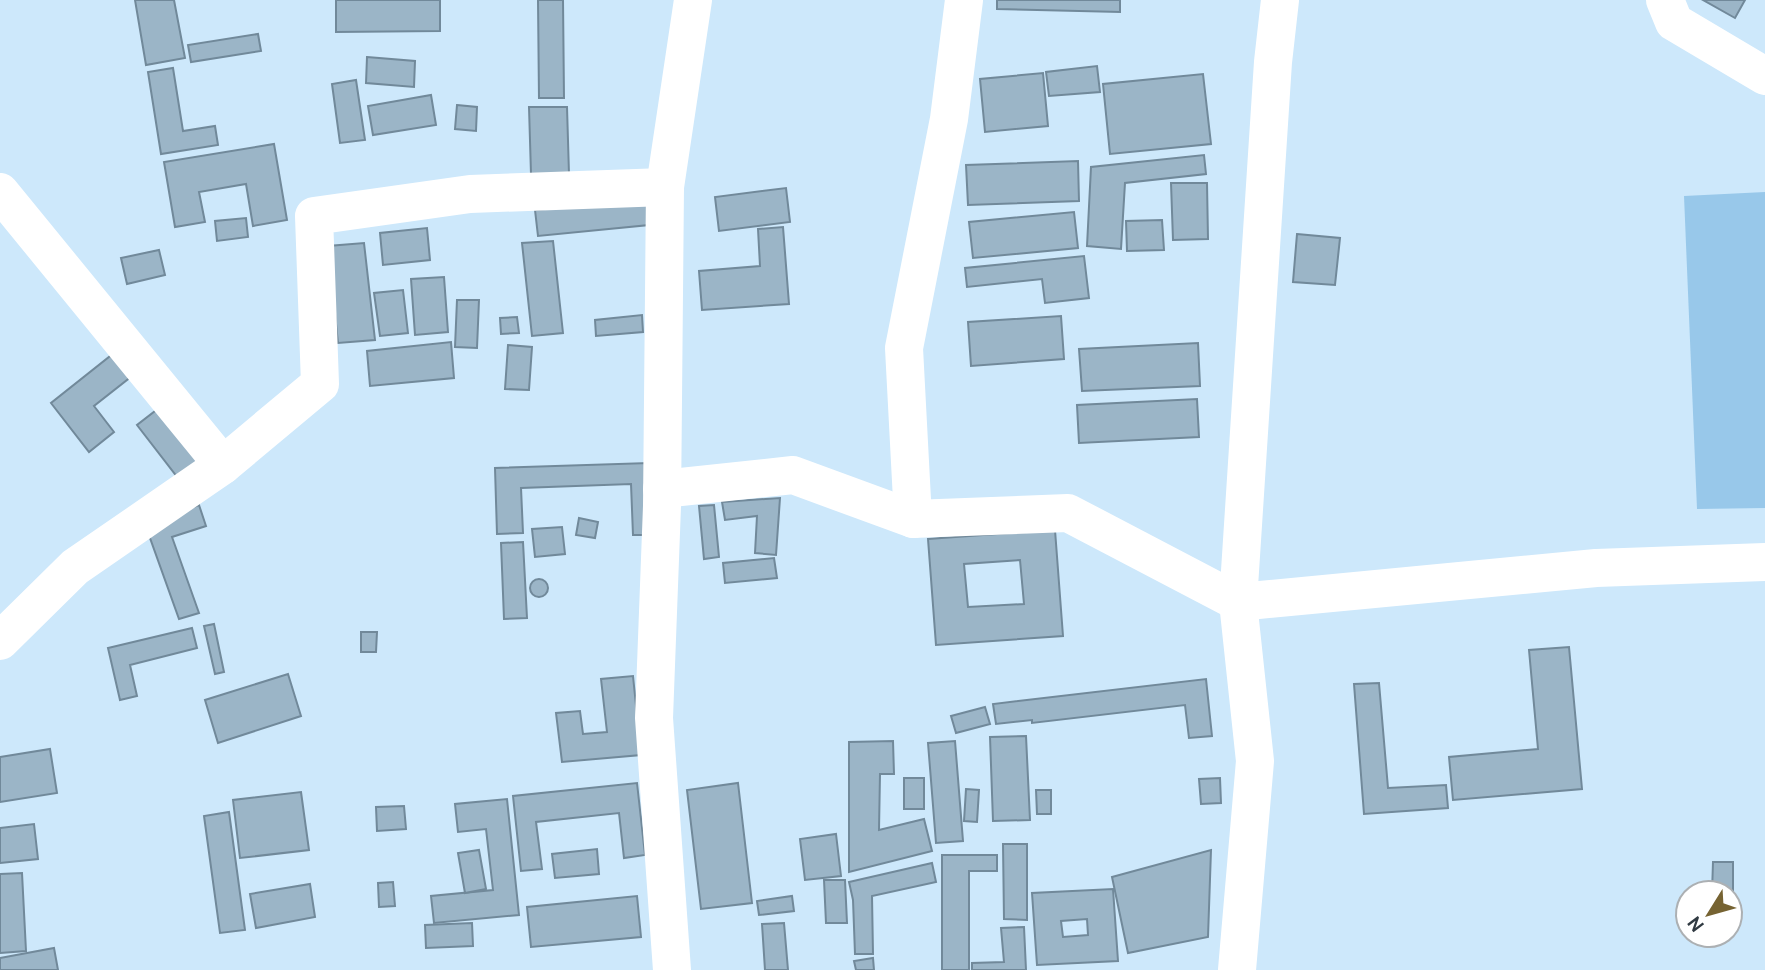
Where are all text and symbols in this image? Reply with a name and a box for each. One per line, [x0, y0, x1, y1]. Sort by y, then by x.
north arrow [1674, 879, 1744, 949]
text: N [1683, 912, 1709, 936]

